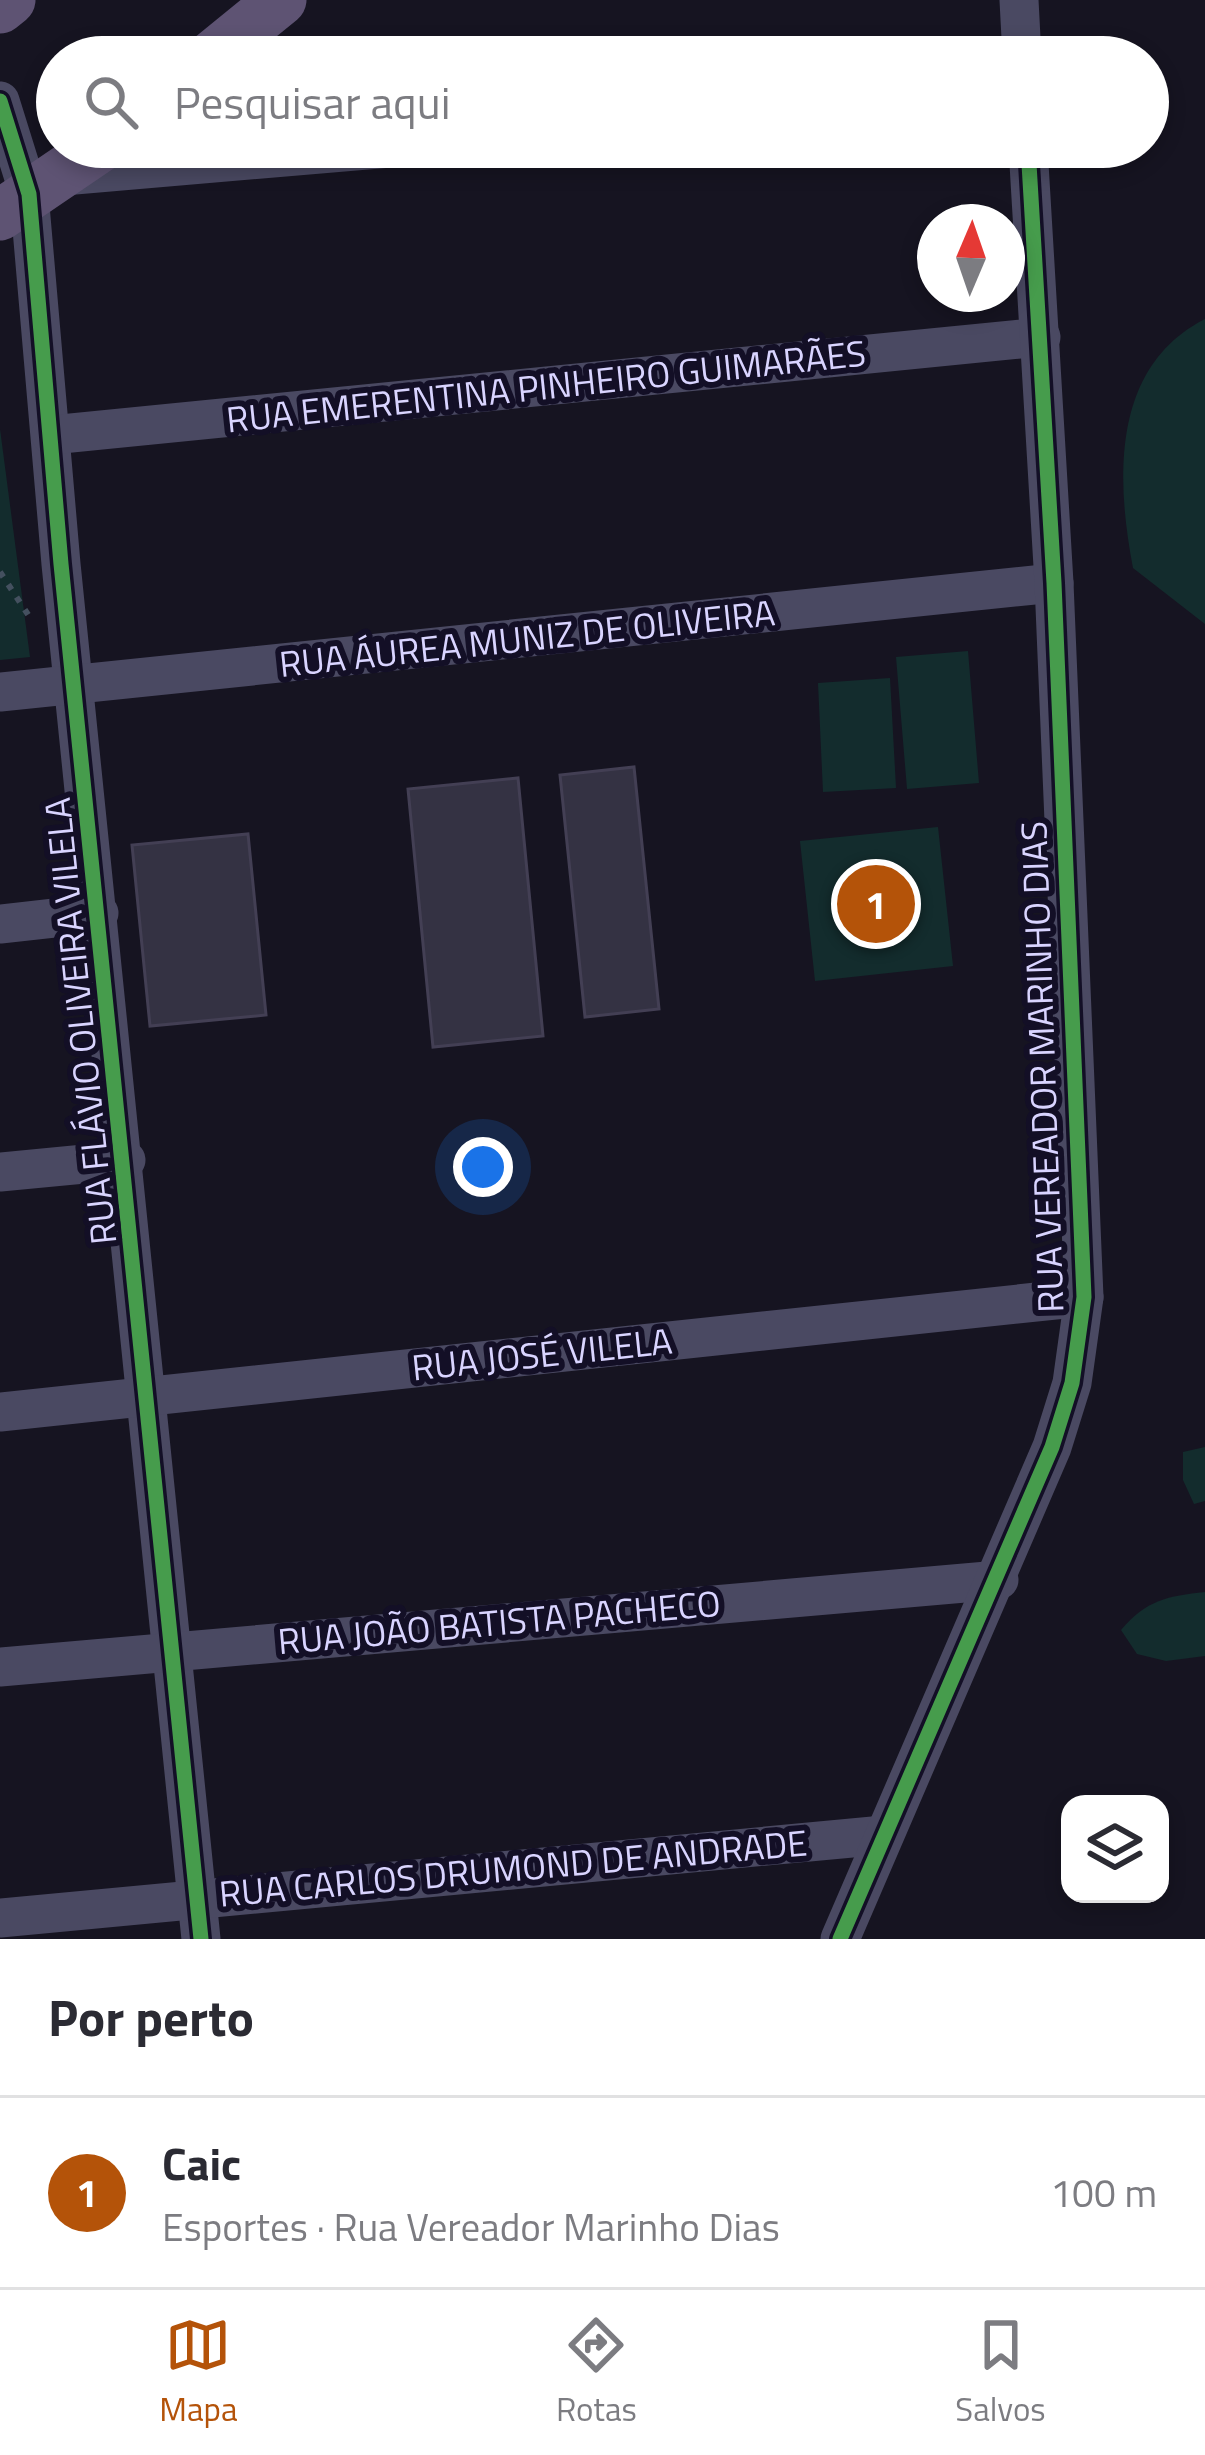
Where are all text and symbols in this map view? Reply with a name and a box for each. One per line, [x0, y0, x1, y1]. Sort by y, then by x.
search box [36, 36, 1169, 168]
text: Pesquisar aqui [174, 68, 450, 136]
icon: search [78, 69, 144, 135]
north arrow [917, 204, 1025, 312]
street label: RUA EMERENTINA PINHEIRO GUIMARÃES [224, 325, 868, 446]
street label: RUA ÁUREA MUNIZ DE OLIVEIRA [276, 584, 778, 691]
street label: RUA FLÁVIO OLIVEIRA VILELA [29, 795, 130, 1247]
street label: RUA VEREADOR MARINHO DIAS [1005, 820, 1078, 1314]
pin: 1 [837, 859, 915, 949]
your location [453, 1137, 513, 1197]
street label: RUA JOSÉ VILELA [409, 1312, 675, 1395]
street label: RUA JOÃO BATISTA PACHECO [275, 1575, 723, 1668]
map controls [1061, 1795, 1169, 1903]
button: layers [1061, 1795, 1169, 1903]
street label: RUA CARLOS DRUMOND DE ANDRADE [217, 1814, 809, 1921]
text: Por perto [48, 1978, 254, 2056]
text: Caic [162, 2129, 241, 2197]
text: 1 [76, 2163, 98, 2222]
text: 100 m [1050, 2163, 1157, 2222]
text: Esportes · Rua Vereador Marinho Dias [162, 2197, 780, 2256]
tab: Mapa [159, 2312, 237, 2434]
tab: Rotas [556, 2312, 637, 2434]
tab: Salvos [955, 2312, 1046, 2434]

